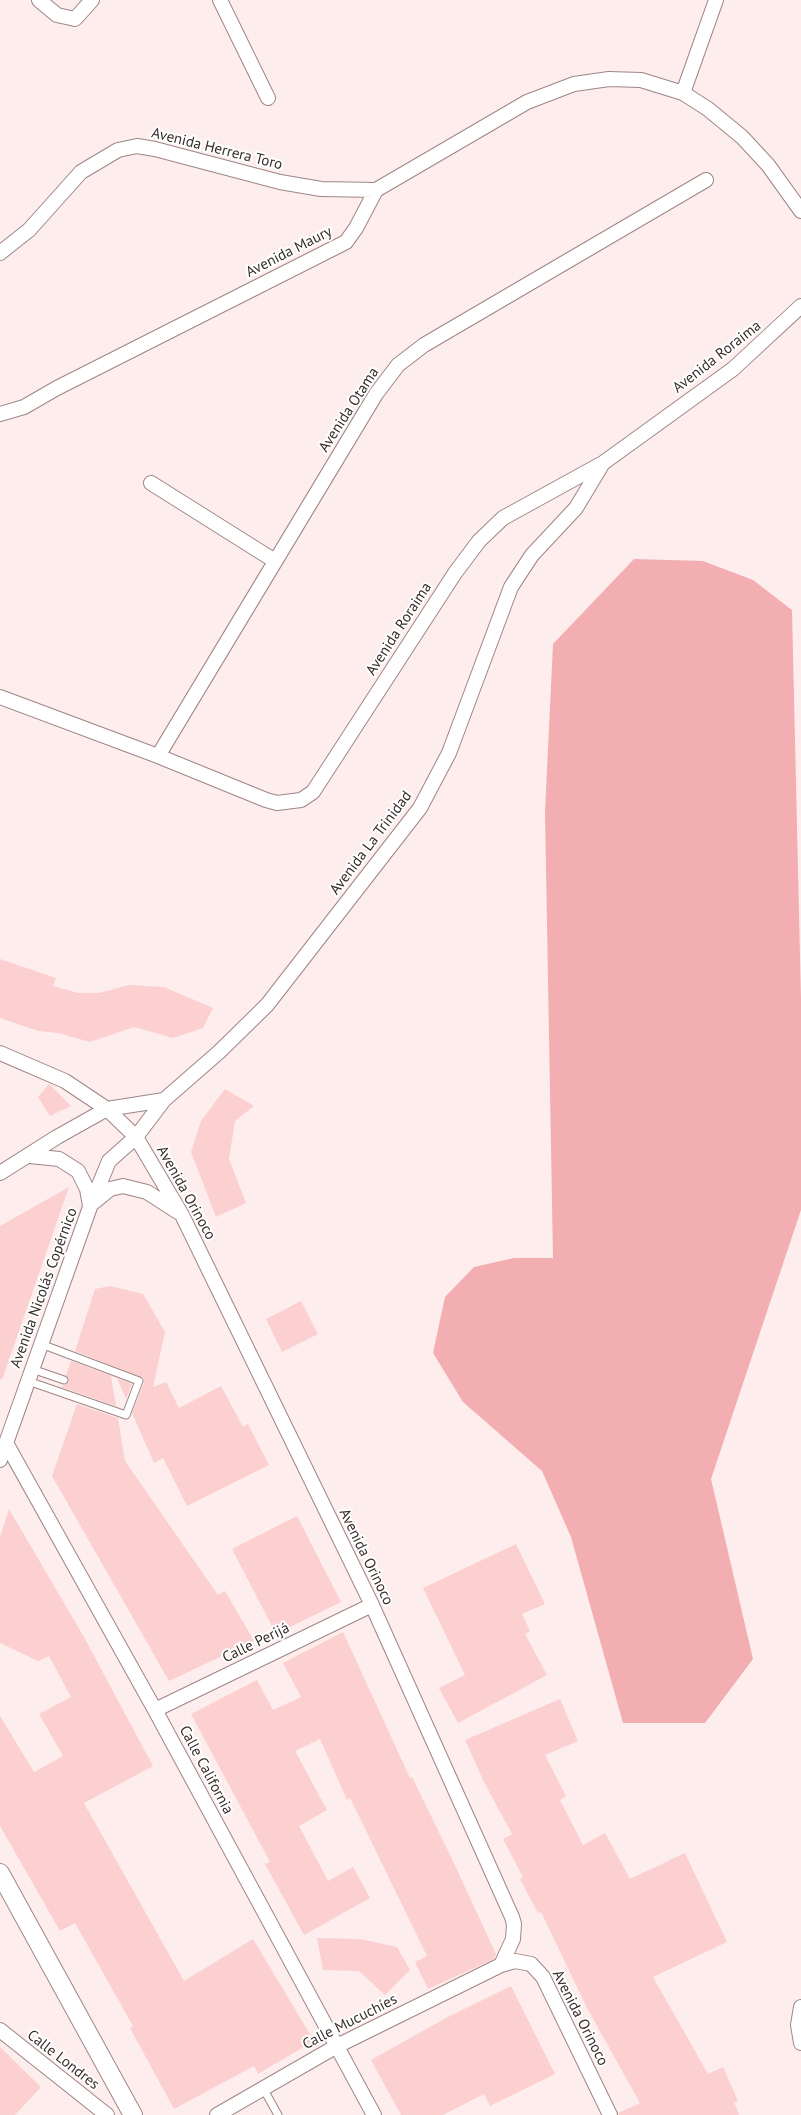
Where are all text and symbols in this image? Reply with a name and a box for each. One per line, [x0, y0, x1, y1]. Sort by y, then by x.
street label: Avenida Herrera Toro [150, 124, 284, 174]
street label: Avenida Maury [243, 223, 335, 281]
street label: Avenida Roraima [669, 317, 765, 397]
street label: Avenida Otama [315, 364, 383, 456]
street label: Avenida Roraima [362, 579, 436, 679]
street label: Avenida La Trinidad [326, 788, 416, 898]
street label: Avenida Orinoco [153, 1143, 219, 1243]
street label: Avenida Nicolás Copérnico [7, 1206, 81, 1370]
street label: Avenida Orinoco [335, 1506, 397, 1608]
street label: Calle Perijá [220, 1619, 292, 1667]
street label: Calle California [175, 1723, 237, 1817]
street label: Avenida Orinoco [548, 1967, 612, 2069]
street label: Calle Mucuchíes [300, 1990, 400, 2054]
street label: Calle Londres [23, 2026, 103, 2094]

